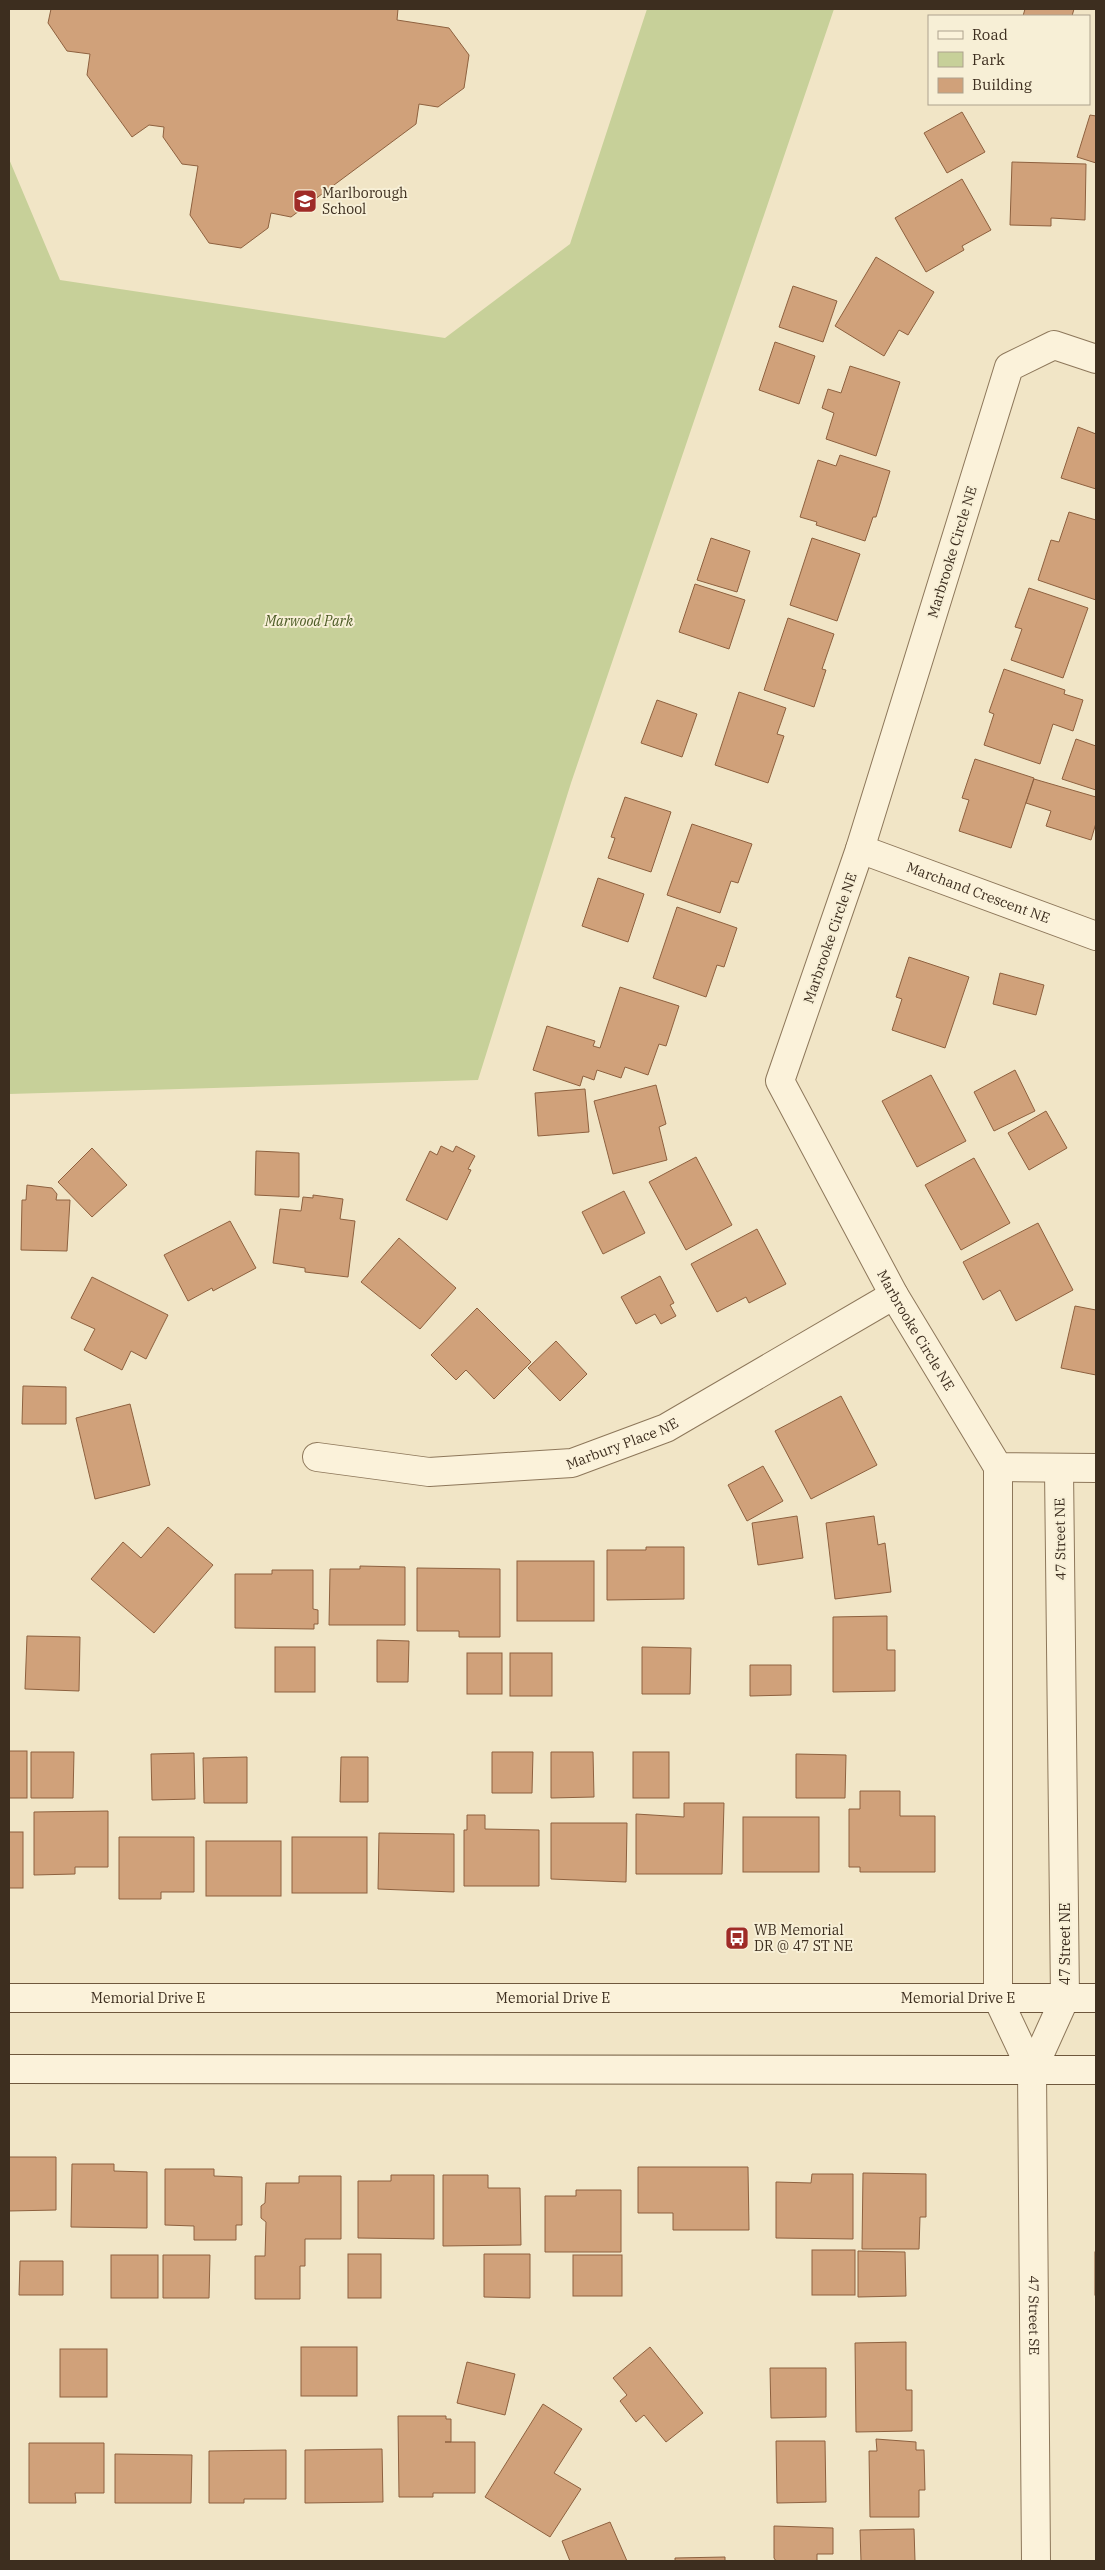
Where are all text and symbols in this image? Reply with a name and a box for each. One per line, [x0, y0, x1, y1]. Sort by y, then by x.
legend [928, 15, 1090, 105]
text: Road [972, 25, 1008, 44]
text: Park [972, 50, 1005, 69]
text: Building [972, 75, 1032, 94]
place label: Marlborough School [322, 184, 408, 218]
school or university icon: Marlborough School [292, 188, 318, 214]
street label: Marbrooke Circle NE [923, 484, 981, 620]
park label: Marwood Park [264, 612, 354, 630]
street label: Marchand Crescent NE [904, 858, 1052, 927]
street label: Marbrooke Circle NE [799, 870, 861, 1006]
street label: Marbrooke Circle NE [873, 1267, 959, 1394]
street label: Marbury Place NE [564, 1414, 682, 1473]
street label: 47 Street NE [1050, 1498, 1070, 1580]
street label: 47 Street NE [1056, 1903, 1074, 1985]
place label: WB Memorial DR @ 47 ST NE [754, 1921, 853, 1955]
bus stop icon: WB Memorial DR @ 47 ST NE [724, 1925, 750, 1951]
street label: Memorial Drive E [91, 1989, 205, 2007]
street label: Memorial Drive E [496, 1989, 610, 2007]
street label: Memorial Drive E [901, 1989, 1015, 2007]
street label: 47 Street SE [1025, 2275, 1043, 2355]

